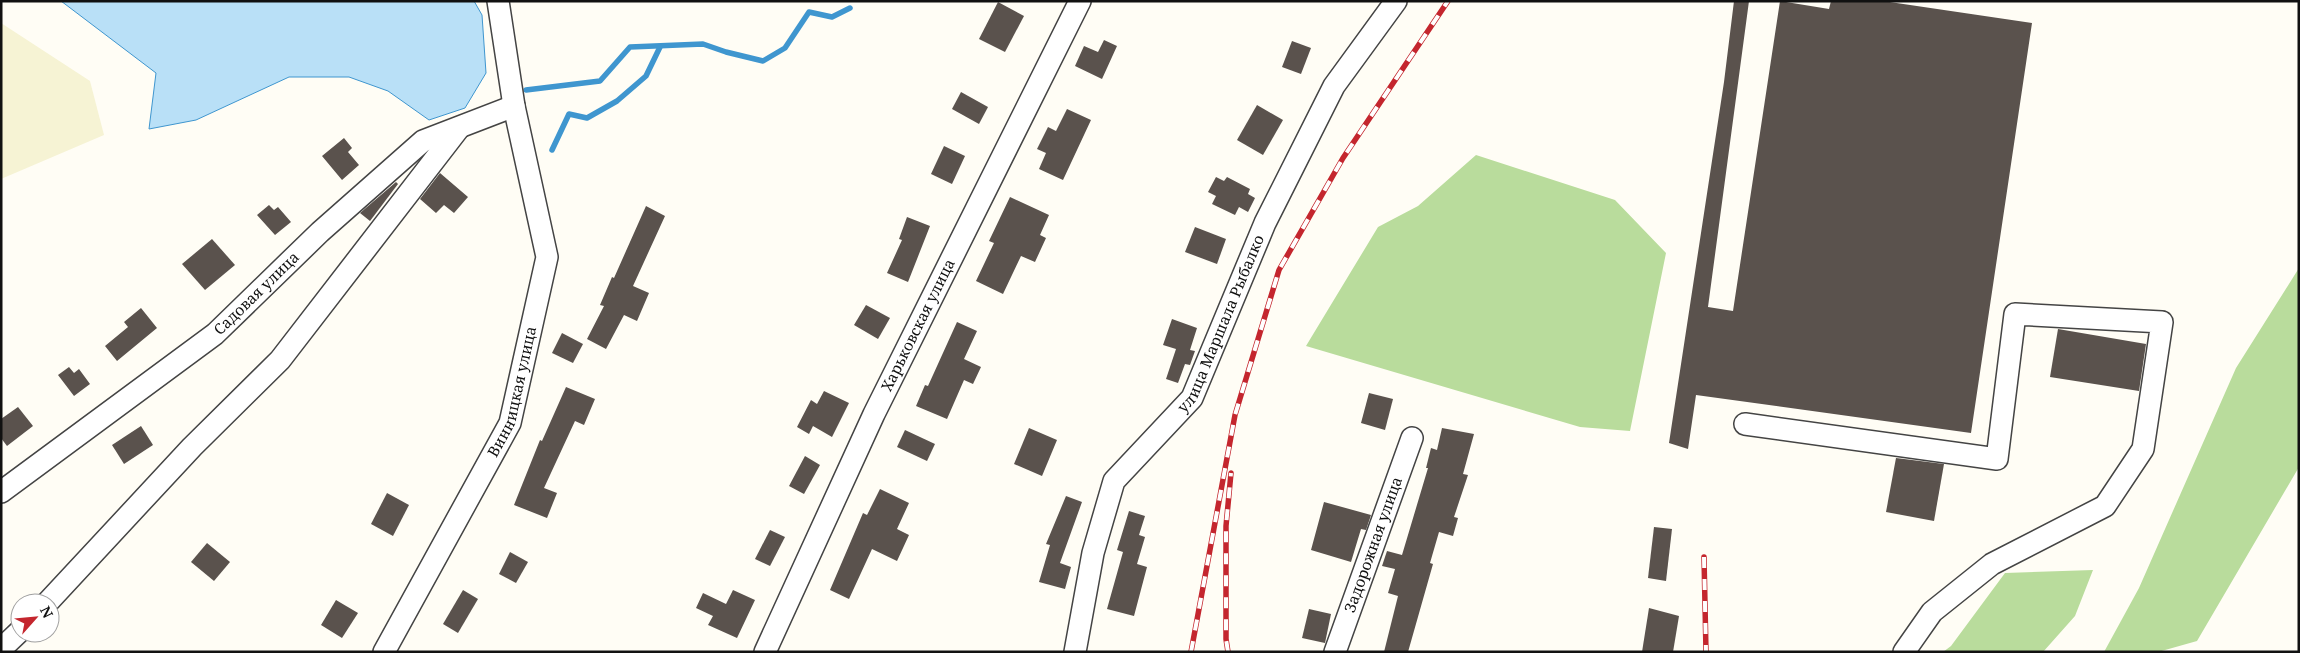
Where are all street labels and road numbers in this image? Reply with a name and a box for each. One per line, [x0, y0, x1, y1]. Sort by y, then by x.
street label: улица Маршала Рыбалко [1172, 232, 1268, 416]
street label: Садовая улица [209, 247, 303, 339]
street label: Харьковская улица [876, 255, 959, 394]
street label: Винницкая улица [482, 324, 540, 460]
street label: Задорожная улица [1339, 474, 1406, 615]

